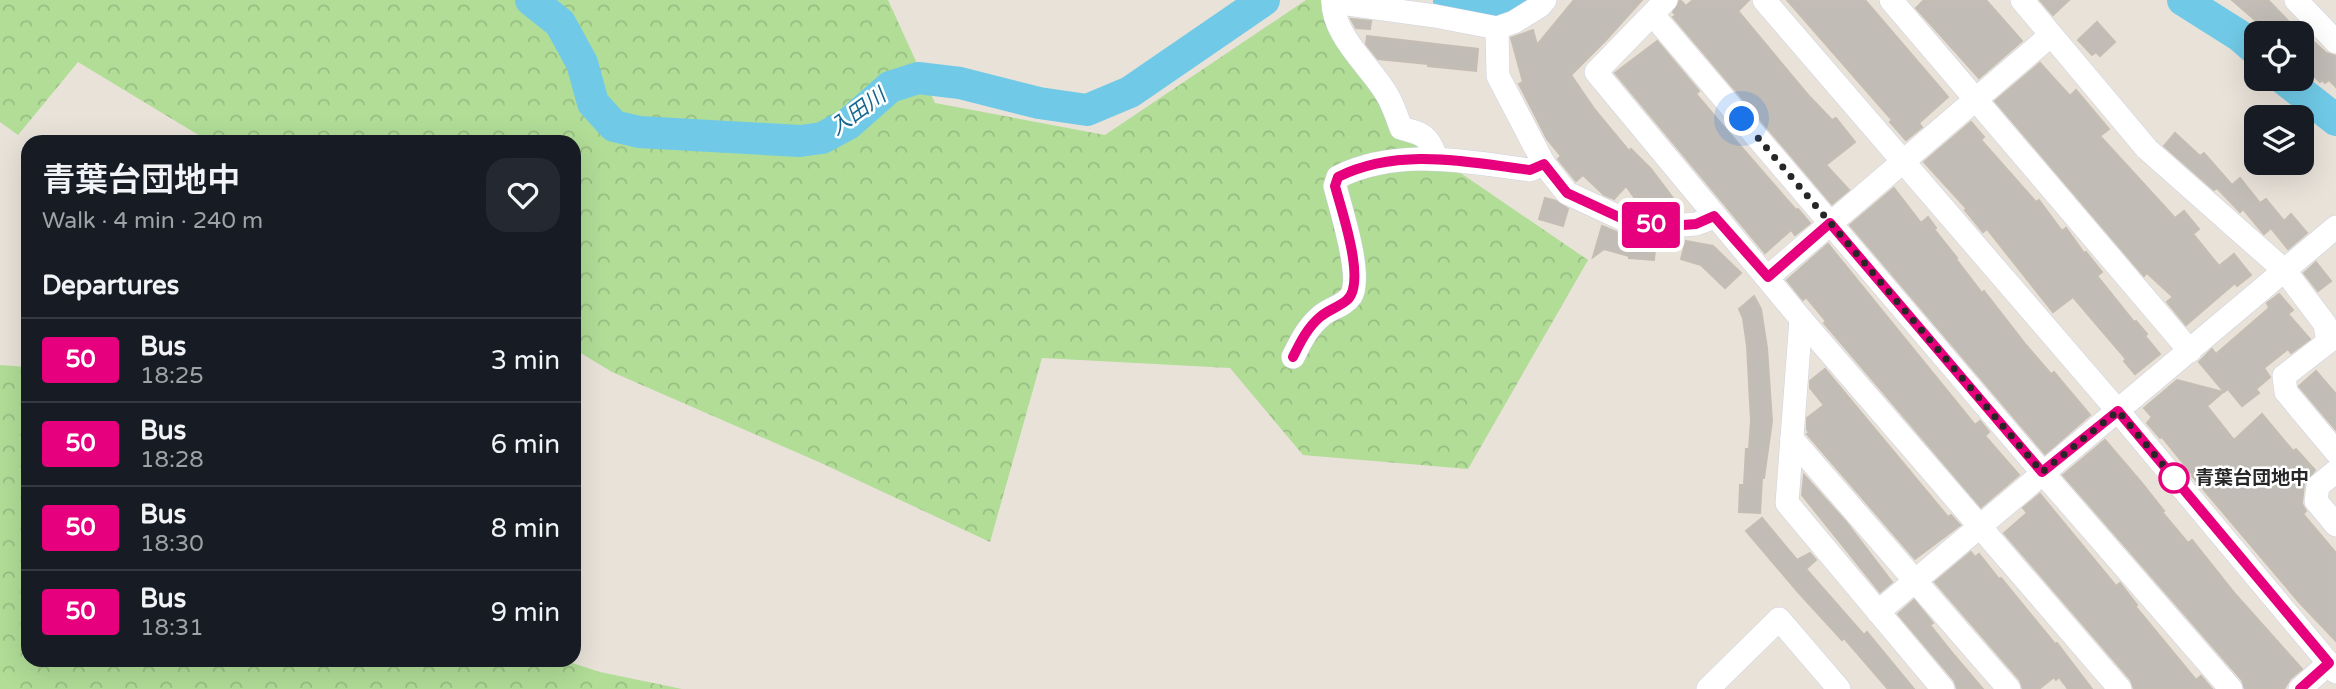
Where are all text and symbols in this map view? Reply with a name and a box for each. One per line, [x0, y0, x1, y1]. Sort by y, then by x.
map controls [2244, 21, 2314, 175]
button: locate [2244, 21, 2314, 91]
water label: 入田川 [825, 82, 892, 141]
your location [1724, 101, 1759, 136]
button: layers [2244, 105, 2314, 175]
button: heart [486, 158, 560, 232]
text: 青葉台団地中 [42, 161, 240, 200]
line badge: 50 [1620, 202, 1682, 248]
text: Walk · 4 min · 240 m [42, 207, 263, 235]
text: 50 [1636, 210, 1666, 239]
text: Departures [42, 270, 179, 301]
text: Bus [140, 331, 186, 362]
text: 50 [65, 345, 96, 374]
text: 3 min [491, 345, 560, 376]
text: 18:25 [140, 362, 204, 390]
text: Bus [140, 415, 186, 446]
text: 50 [65, 429, 96, 458]
text: 6 min [491, 429, 560, 460]
text: 18:28 [140, 446, 204, 474]
marker: 青葉台団地中 [2159, 463, 2189, 493]
place label: 青葉台団地中 [2195, 467, 2309, 489]
text: Bus [140, 499, 186, 530]
text: 50 [65, 513, 96, 542]
text: 8 min [491, 513, 560, 544]
text: 18:30 [140, 530, 204, 558]
text: Bus [140, 583, 186, 614]
text: 50 [65, 597, 96, 626]
text: 9 min [491, 597, 560, 628]
text: 18:31 [140, 614, 204, 642]

